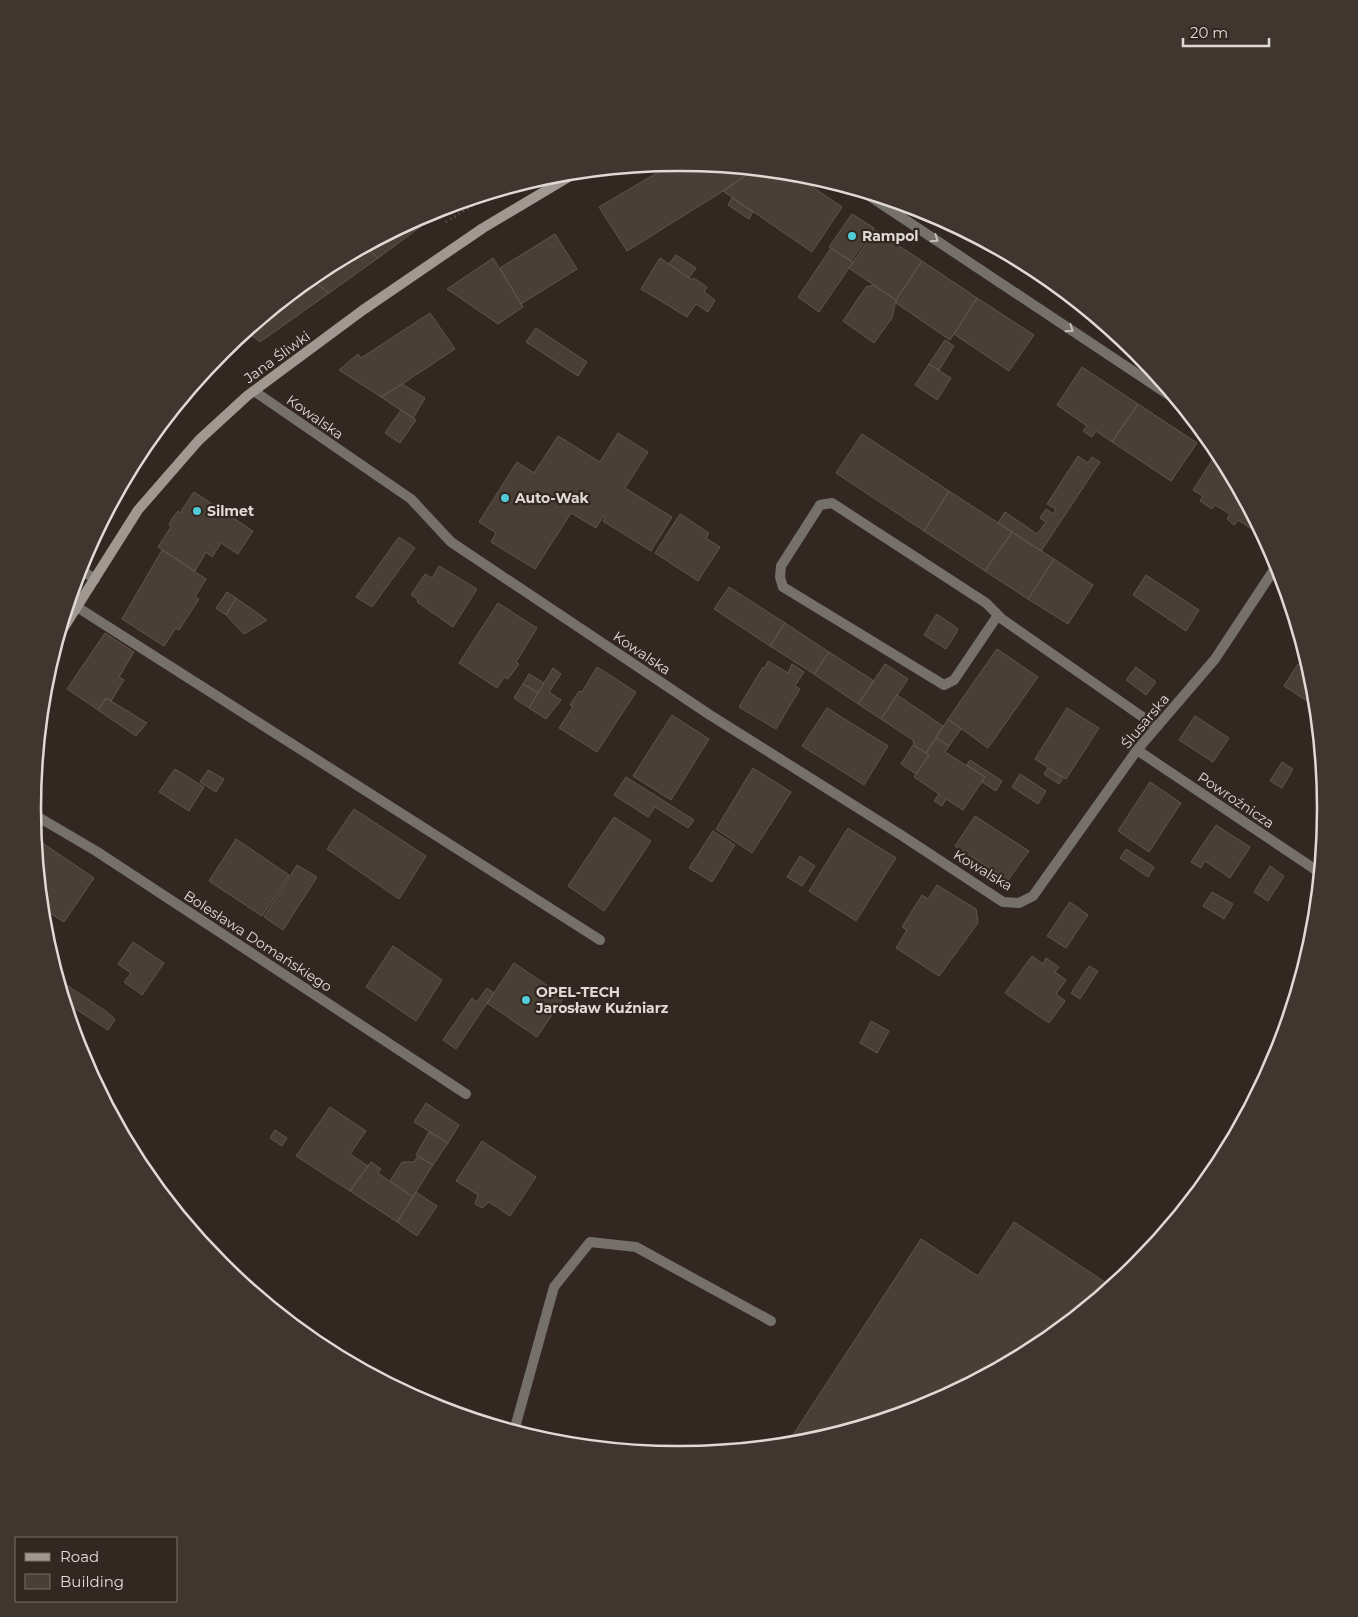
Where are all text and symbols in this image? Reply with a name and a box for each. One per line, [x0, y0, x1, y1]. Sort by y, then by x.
scale bar [1183, 15, 1269, 47]
text: 20 m [1190, 23, 1228, 42]
place label: Rampol [862, 227, 919, 245]
marker: Rampol [846, 230, 858, 242]
one-way arrow [929, 233, 939, 242]
one-way arrow [1065, 323, 1074, 332]
street label: Jana Śliwki [240, 327, 314, 388]
street label: Kowalska [283, 391, 347, 443]
place label: Auto-Wak [514, 489, 590, 507]
marker: Auto-Wak [499, 492, 511, 504]
place label: Silmet [207, 502, 254, 520]
marker: Silmet [191, 505, 203, 517]
street label: Kowalska [610, 627, 674, 679]
street label: Ślusarska [1117, 690, 1173, 752]
street label: Powroźnicza [1194, 768, 1278, 832]
street label: Kowalska [950, 845, 1016, 895]
street label: Bolesława Domańskiego [181, 886, 336, 996]
place label: OPEL-TECH Jarosław Kuźniarz [535, 983, 669, 1017]
marker: OPEL-TECH Jarosław Kuźniarz [520, 994, 532, 1006]
legend [15, 1537, 178, 1602]
text: Road [60, 1547, 99, 1566]
text: Building [60, 1572, 124, 1591]

